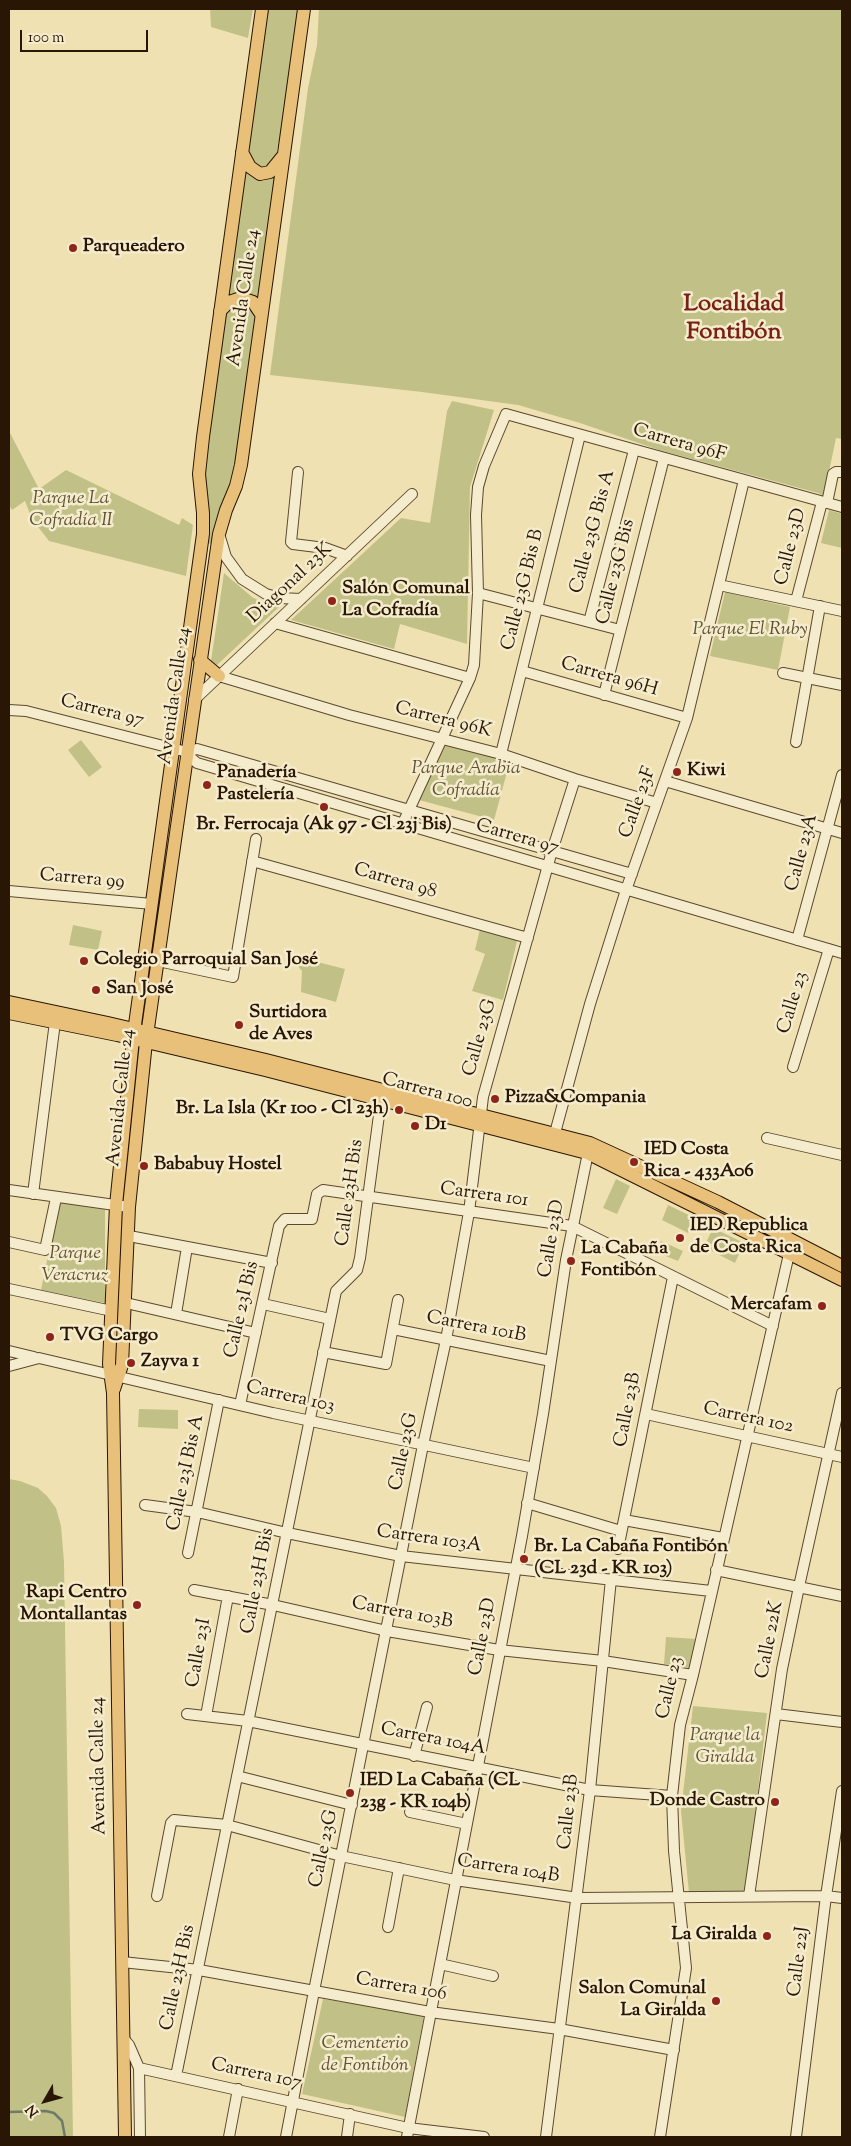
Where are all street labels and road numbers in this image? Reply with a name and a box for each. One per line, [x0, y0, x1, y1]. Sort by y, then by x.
street label: Avenida Calle 24 [224, 228, 266, 368]
street label: Carrera 96F [630, 420, 728, 468]
street label: Calle 23G Bis A [566, 468, 622, 596]
street label: Calle 23D [771, 506, 813, 588]
street label: Calle 23G Bis [593, 517, 641, 627]
street label: Calle 23G Bis B [498, 527, 550, 653]
street label: Diagonal 23K [244, 539, 338, 629]
street label: Avenida Calle 24 [155, 626, 197, 766]
street label: Carrera 96H [558, 653, 660, 703]
street label: Carrera 97 [58, 691, 146, 733]
street label: Carrera 96K [392, 698, 494, 744]
street label: Calle 23F [616, 764, 662, 842]
street label: Calle 23A [782, 812, 824, 894]
street label: Carrera 97 [473, 815, 561, 861]
street label: Carrera 98 [351, 859, 439, 905]
street label: Carrera 99 [39, 865, 125, 895]
street label: Calle 23 [774, 969, 814, 1037]
street label: Calle 23G [459, 997, 503, 1079]
street label: Avenida Calle 24 [103, 1028, 141, 1168]
street label: Carrera 100 [379, 1069, 475, 1115]
street label: Calle 23H Bis [332, 1138, 370, 1248]
street label: Carrera 101 [438, 1179, 530, 1213]
street label: Calle 23D [535, 1198, 571, 1280]
street label: Calle 23I Bis [221, 1259, 265, 1361]
street label: Carrera 101B [424, 1307, 528, 1349]
street label: Calle 23B [611, 1371, 647, 1449]
street label: Carrera 103 [243, 1377, 337, 1419]
street label: Carrera 102 [701, 1398, 795, 1440]
street label: Calle 23G [386, 1411, 424, 1493]
street label: Calle 23I Bis A [164, 1413, 210, 1533]
street label: Carrera 103A [375, 1521, 483, 1559]
street label: Calle 23H Bis [238, 1526, 280, 1636]
street label: Carrera 103B [349, 1593, 455, 1635]
street label: Calle 23D [465, 1596, 503, 1678]
street label: Calle 22K [752, 1599, 790, 1681]
street label: Calle 23I [183, 1617, 217, 1689]
street label: Calle 23 [653, 1654, 689, 1722]
street label: Avenida Calle 24 [87, 1697, 113, 1835]
street label: Carrera 104A [378, 1719, 488, 1761]
street label: Calle 23B [555, 1773, 585, 1851]
street label: Calle 23G [306, 1808, 344, 1890]
street label: Carrera 104B [455, 1851, 561, 1889]
street label: Calle 23H Bis [157, 1923, 201, 2033]
street label: Calle 22J [784, 1926, 816, 1998]
street label: Carrera 106 [354, 1969, 448, 2007]
street label: Carrera 107 [208, 2054, 304, 2096]

